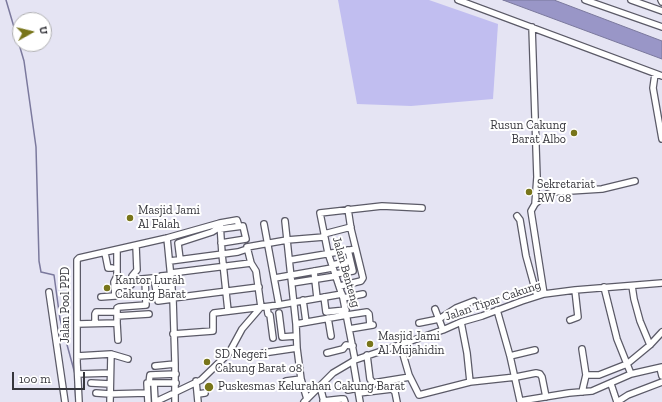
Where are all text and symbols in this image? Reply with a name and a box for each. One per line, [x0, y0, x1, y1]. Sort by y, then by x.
north arrow [12, 12, 52, 52]
text: U [36, 26, 50, 35]
place label: Rusun Cakung Barat Albo [490, 119, 566, 147]
marker: Rusun Cakung Barat Albo [569, 128, 579, 138]
place label: Sekretariat RW 08 [537, 178, 595, 206]
marker: Sekretariat RW 08 [524, 187, 534, 197]
place label: Masjid Jami Al Falah [138, 204, 200, 232]
marker: Masjid Jami Al Falah [125, 213, 135, 223]
street label: Jalan Benteng [329, 235, 363, 309]
street label: Jalan Pool PPD [59, 267, 73, 343]
place label: Kantor Lurah Cakung Barat [115, 274, 186, 302]
street label: Jalan Tipar Cakung [443, 278, 543, 324]
marker: Kantor Lurah Cakung Barat [102, 283, 112, 293]
place label: Masjid Jami Al Mujahidin [378, 330, 444, 358]
marker: Masjid Jami Al Mujahidin [365, 339, 375, 349]
place label: SD Negeri Cakung Barat 08 [215, 348, 302, 376]
marker: SD Negeri Cakung Barat 08 [202, 357, 212, 367]
scale bar [14, 364, 87, 390]
text: 100 m [19, 372, 51, 386]
place label: Puskesmas Kelurahan Cakung Barat [218, 380, 405, 394]
marker: Puskesmas Kelurahan Cakung Barat [203, 381, 215, 393]

